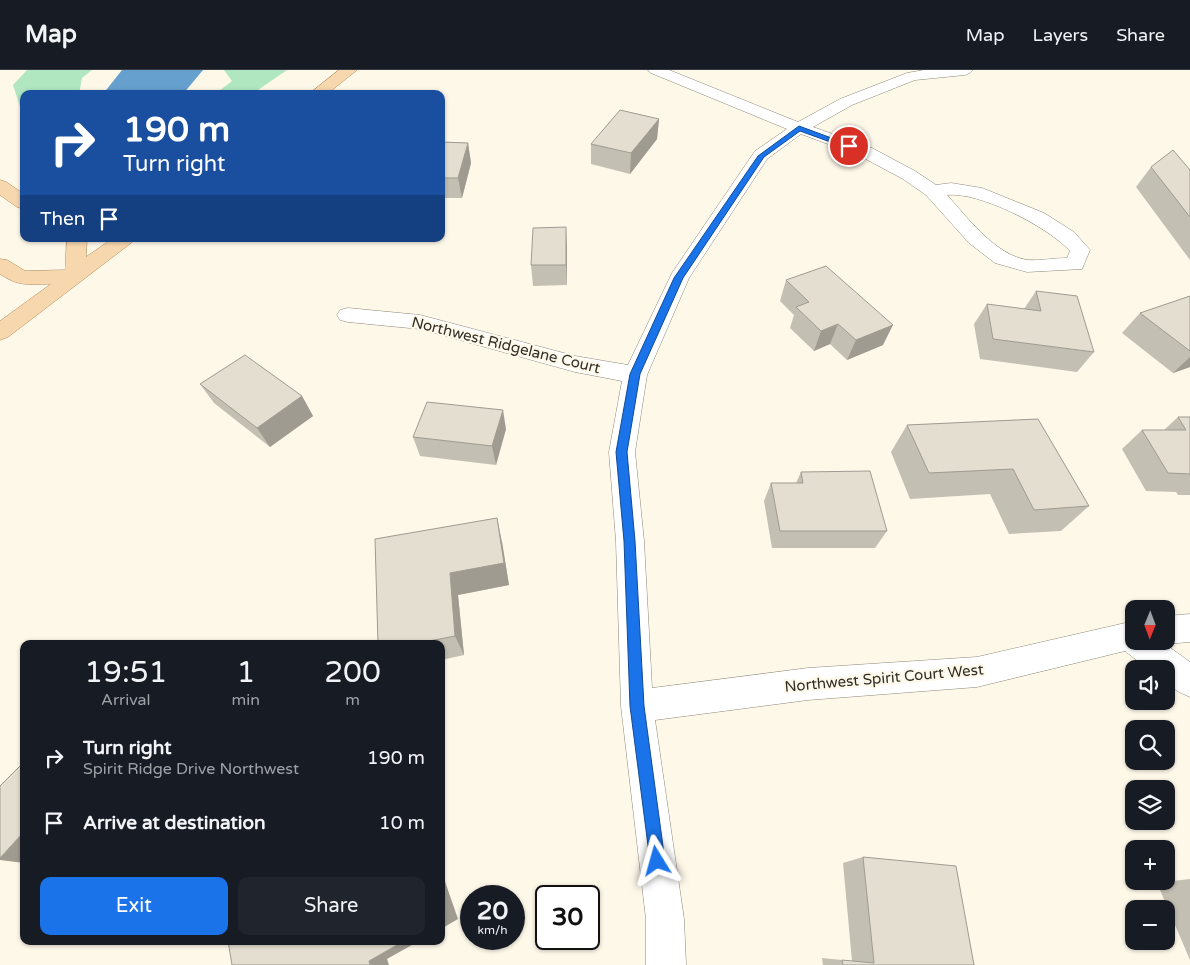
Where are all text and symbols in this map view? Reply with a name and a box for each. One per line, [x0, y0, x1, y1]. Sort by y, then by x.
text: Map [25, 20, 77, 49]
text: Map [966, 24, 1005, 46]
text: Layers [1033, 24, 1088, 46]
text: Share [1116, 24, 1165, 46]
text: 190 m [123, 109, 230, 151]
icon: right [40, 110, 105, 175]
pin [828, 125, 870, 167]
icon: arrive [835, 132, 863, 160]
text: Turn right [123, 151, 225, 177]
icon: arrive [95, 205, 123, 233]
text: Then [40, 208, 85, 230]
street label: Northwest Ridgelane Court [410, 313, 603, 377]
north arrow [1125, 600, 1175, 650]
map controls [1125, 600, 1175, 950]
text: 19:51 [84, 654, 167, 691]
text: 1 [236, 654, 255, 691]
text: 200 [324, 654, 381, 691]
street label: Northwest Spirit Court West [784, 660, 984, 696]
button: sound [1125, 660, 1175, 710]
text: Arrival [101, 690, 151, 710]
text: min [232, 690, 260, 710]
text: m [345, 690, 360, 710]
button: search [1125, 720, 1175, 770]
text: Turn right [83, 737, 171, 759]
icon: right [40, 744, 68, 772]
text: 190 m [367, 747, 425, 769]
text: Spirit Ridge Drive Northwest [83, 759, 299, 779]
button: layers [1125, 780, 1175, 830]
icon: arrive [40, 809, 68, 837]
text: Arrive at destination [83, 812, 266, 834]
text: 10 m [379, 812, 425, 834]
position arrow [630, 834, 682, 886]
button: + [1125, 840, 1175, 890]
button: Exit [40, 877, 228, 935]
button: Share [238, 877, 425, 935]
speed limit sign: 30 [535, 885, 600, 950]
text: 20 [477, 896, 508, 926]
button: − [1125, 900, 1175, 950]
text: km/h [477, 923, 508, 937]

